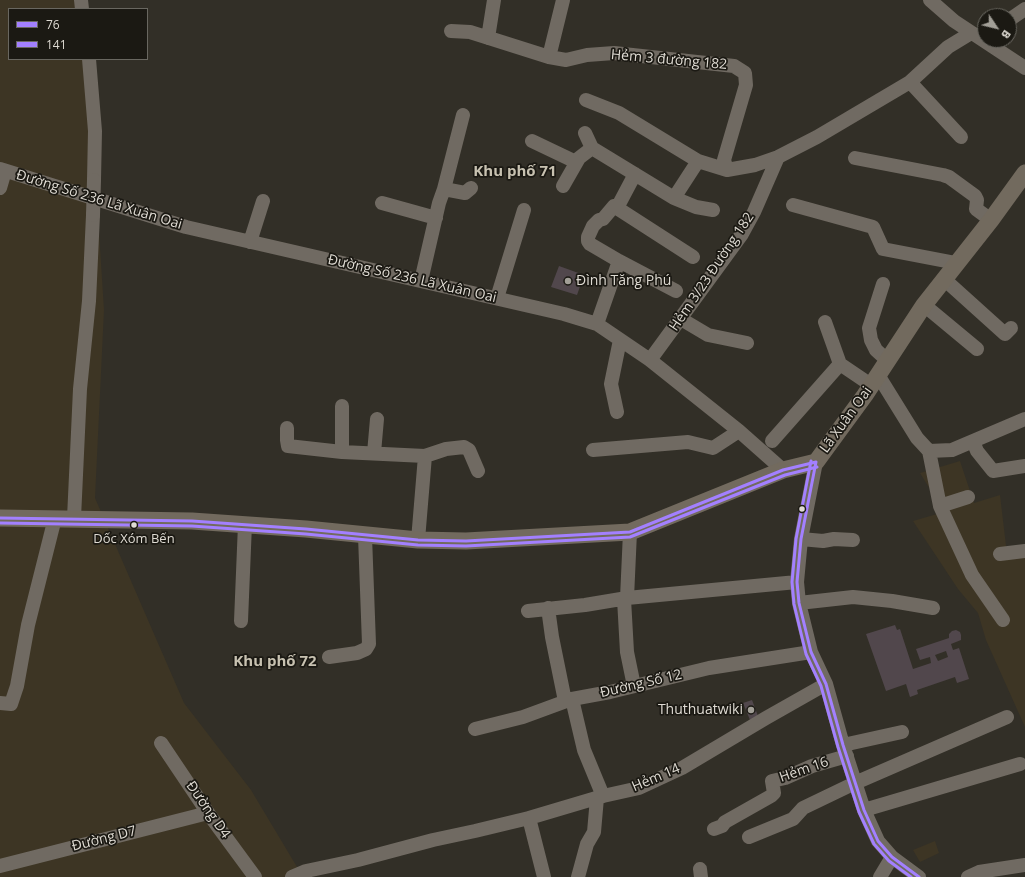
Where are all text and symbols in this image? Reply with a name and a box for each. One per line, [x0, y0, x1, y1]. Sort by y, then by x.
legend [8, 8, 148, 60]
north arrow [977, 8, 1017, 48]
text: 76 [46, 16, 60, 33]
text: B [998, 27, 1015, 42]
text: 141 [46, 36, 67, 53]
street label: Hẻm 3 đường 182 [610, 47, 728, 73]
district label: Khu phố 71 [473, 163, 557, 181]
street label: Đường Số 236 Lã Xuân Oai [14, 167, 184, 233]
street label: Hẻm 3/23 Đường 182 [666, 210, 758, 334]
street label: Đường Số 236 Lã Xuân Oai [326, 251, 498, 307]
place label: Đình Tăng Phú [576, 273, 671, 289]
marker: Đình Tăng Phú [563, 276, 573, 286]
street label: Lã Xuân Oai [816, 384, 876, 456]
unlabelled marker [797, 504, 807, 514]
marker: Dốc Xóm Bến [129, 520, 139, 530]
place label: Dốc Xóm Bến [93, 531, 175, 547]
district label: Khu phố 72 [233, 653, 317, 671]
street label: Đường Số 12 [598, 666, 684, 702]
place label: Thuthuatwiki [658, 702, 743, 718]
marker: Thuthuatwiki [746, 705, 756, 715]
street label: Hẻm 16 [777, 754, 831, 786]
street label: Hẻm 14 [629, 760, 683, 796]
street label: Đường D4 [182, 778, 234, 842]
street label: Đường D7 [70, 823, 138, 855]

